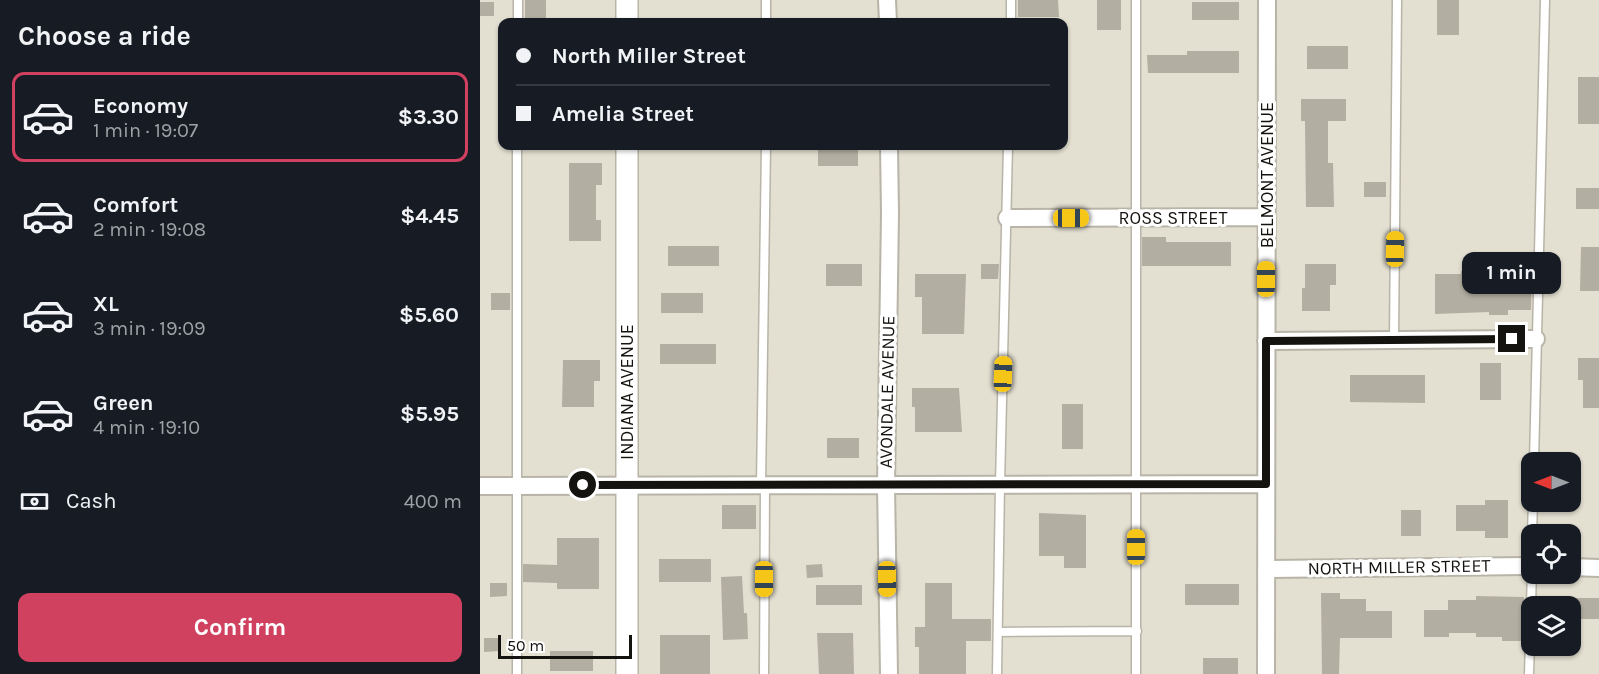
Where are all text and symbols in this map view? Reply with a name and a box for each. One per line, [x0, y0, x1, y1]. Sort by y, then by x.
text: Choose a ride [18, 20, 191, 52]
text: North Miller Street [552, 43, 746, 69]
icon: car [21, 90, 75, 144]
text: Economy [93, 93, 188, 119]
text: Amelia Street [552, 101, 694, 127]
street label: BELMONT AVENUE [1256, 102, 1278, 248]
text: $3.30 [398, 104, 459, 130]
text: 1 min · 19:07 [93, 119, 198, 142]
icon: car [21, 189, 75, 243]
text: Comfort [93, 192, 178, 218]
text: $4.45 [400, 203, 459, 229]
street label: ROSS STREET [1119, 207, 1227, 229]
car [1053, 209, 1089, 227]
text: 2 min · 19:08 [93, 218, 206, 241]
car [1386, 231, 1404, 267]
callout: 1 min [1462, 252, 1562, 294]
car [1257, 261, 1275, 297]
text: 1 min [1486, 261, 1537, 284]
icon: car [21, 288, 75, 342]
text: XL [93, 291, 119, 317]
text: $5.60 [399, 302, 459, 328]
street label: AVONDALE AVENUE [875, 315, 899, 469]
text: 3 min · 19:09 [93, 317, 206, 340]
street label: INDIANA AVENUE [616, 324, 638, 460]
route end [1498, 325, 1525, 352]
car [993, 356, 1013, 392]
icon: car [21, 387, 75, 441]
text: Green [93, 390, 154, 416]
text: $5.95 [400, 401, 459, 427]
text: 4 min · 19:10 [93, 416, 200, 439]
north arrow [1521, 452, 1581, 512]
map controls [1521, 452, 1581, 656]
route start [569, 471, 596, 498]
icon: cash [18, 485, 51, 518]
text: Cash [66, 488, 116, 514]
text: 400 m [404, 490, 462, 513]
button: locate [1521, 524, 1581, 584]
car [1127, 529, 1145, 565]
street label: NORTH MILLER STREET [1307, 554, 1491, 580]
car [755, 561, 773, 597]
car [878, 561, 896, 597]
button: Confirm [18, 593, 462, 662]
button: layers [1521, 596, 1581, 656]
scale bar [498, 632, 632, 660]
text: 50 m [507, 636, 544, 655]

